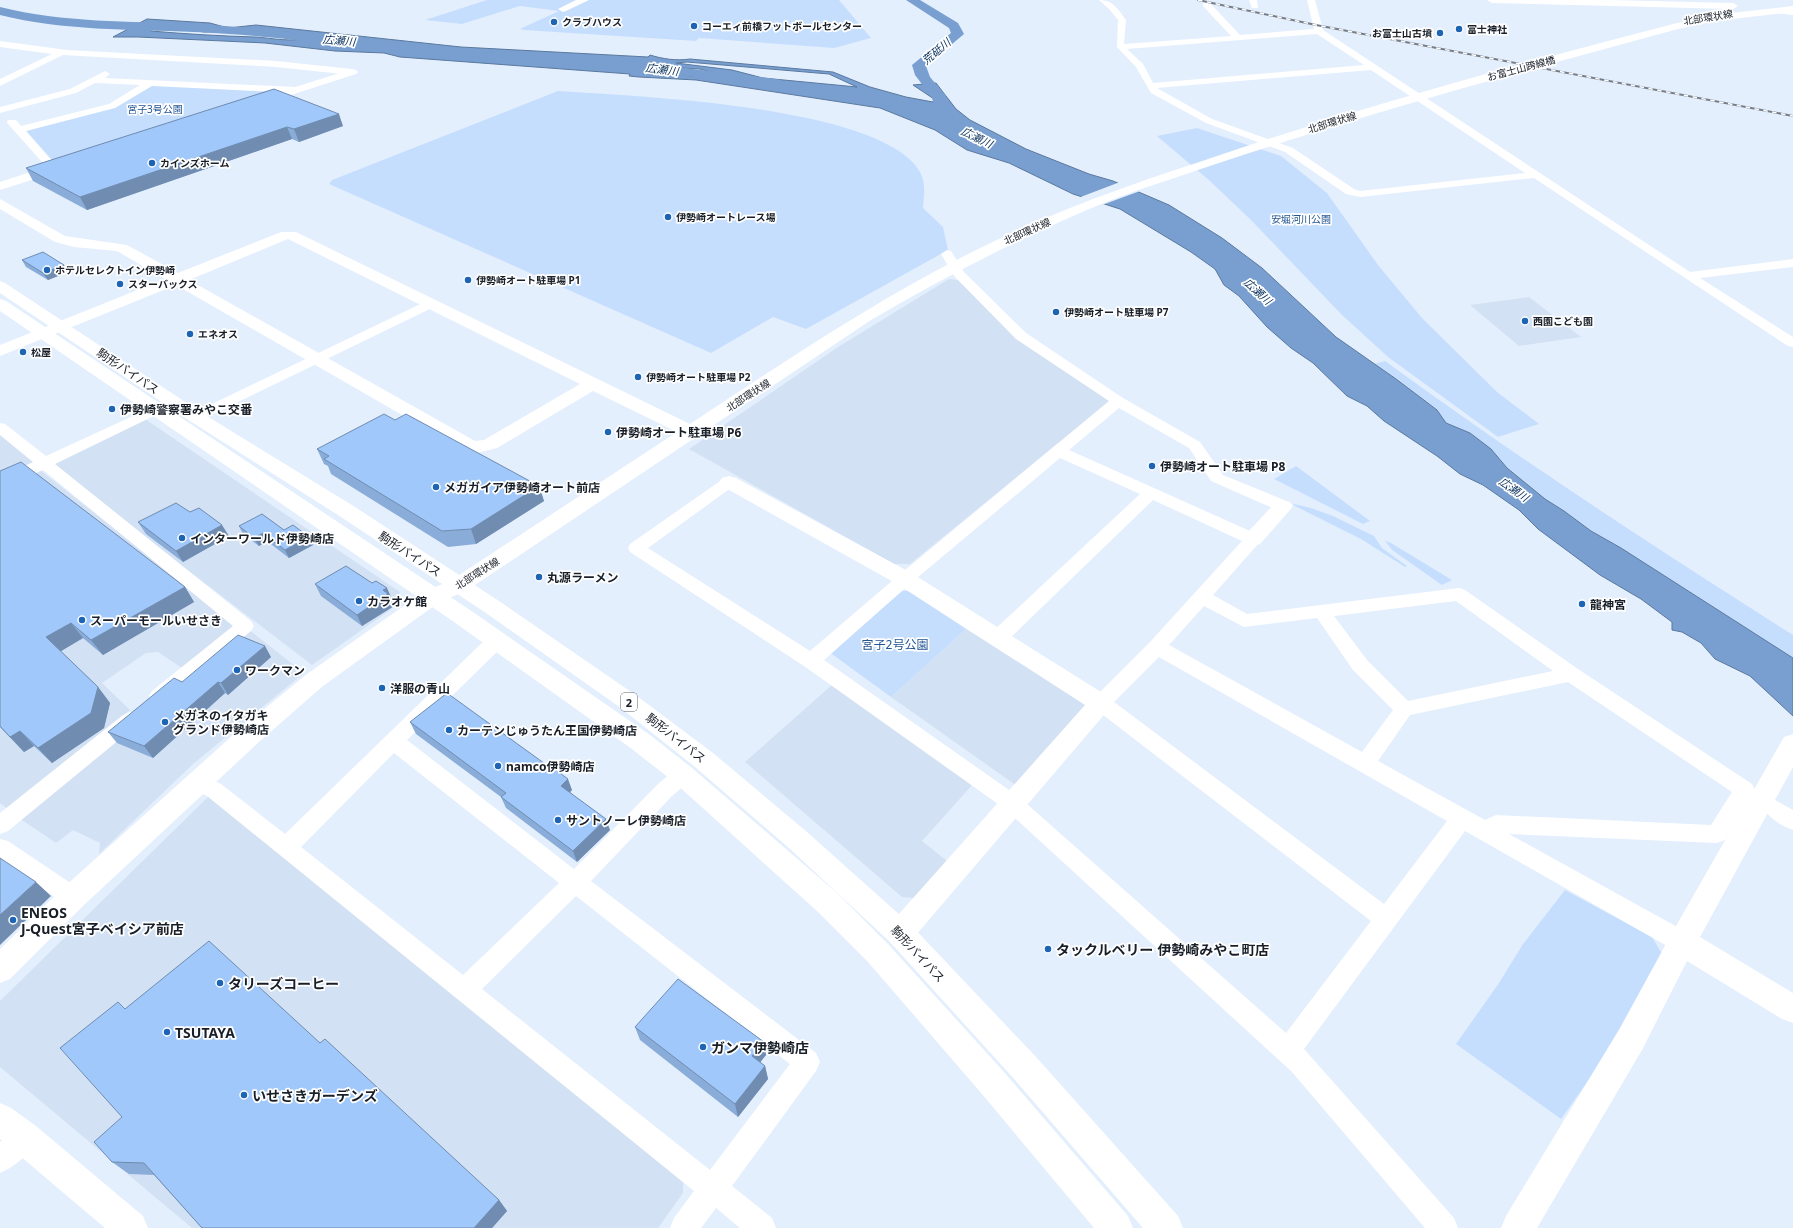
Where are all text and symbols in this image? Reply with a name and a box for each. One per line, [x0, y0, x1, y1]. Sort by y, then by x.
street label: 北部環状線 [1682, 6, 1734, 28]
place label: クラブハウス [562, 15, 622, 29]
marker: クラブハウス [549, 17, 559, 27]
place label: コーエィ前橋フットボールセンター [702, 19, 862, 33]
marker: コーエィ前橋フットボールセンター [689, 21, 699, 31]
place label: 富士神社 [1467, 22, 1508, 36]
marker: 富士神社 [1454, 24, 1464, 34]
place label: お富士山古墳 [1372, 26, 1433, 40]
marker: お富士山古墳 [1435, 28, 1445, 38]
water label: 広瀬川 [322, 31, 357, 49]
water label: 荒砥川 [919, 34, 954, 67]
street label: お富士山跨線橋 [1485, 52, 1557, 84]
water label: 広瀬川 [645, 60, 680, 79]
park label: 宮子3号公園 [127, 102, 183, 116]
street label: 北部環状線 [1306, 108, 1358, 136]
water label: 広瀬川 [959, 123, 996, 151]
place label: カインズホーム [160, 156, 230, 170]
marker: カインズホーム [147, 158, 157, 168]
place label: 伊勢崎オートレース場 [676, 210, 776, 224]
marker: 伊勢崎オートレース場 [663, 212, 673, 222]
park label: 安堀河川公園 [1271, 212, 1331, 226]
street label: 北部環状線 [1001, 214, 1053, 248]
place label: ホテルセレクトイン伊勢崎 [55, 263, 175, 277]
marker: ホテルセレクトイン伊勢崎 [42, 265, 52, 275]
place label: 伊勢崎オート駐車場 P1 [476, 273, 581, 287]
water label: 広瀬川 [1241, 274, 1276, 308]
marker: 伊勢崎オート駐車場 P1 [463, 275, 473, 285]
place label: スターバックス [128, 277, 198, 291]
marker: スターバックス [115, 279, 125, 289]
place label: 伊勢崎オート駐車場 P7 [1064, 305, 1169, 319]
marker: 伊勢崎オート駐車場 P7 [1051, 307, 1061, 317]
place label: 西園こども園 [1533, 314, 1593, 328]
marker: 西園こども園 [1520, 316, 1530, 326]
place label: エネオス [198, 327, 238, 341]
marker: エネオス [185, 329, 195, 339]
street label: 駒形バイパス [93, 344, 163, 398]
place label: 松屋 [31, 345, 51, 359]
marker: 松屋 [18, 347, 28, 357]
place label: 伊勢崎オート駐車場 P2 [646, 370, 751, 384]
marker: 伊勢崎オート駐車場 P2 [633, 372, 643, 382]
street label: 北部環状線 [723, 376, 773, 414]
place label: 伊勢崎警察署みやこ交番 [120, 401, 253, 418]
marker: 伊勢崎警察署みやこ交番 [107, 404, 117, 414]
place label: 伊勢崎オート駐車場 P6 [616, 424, 742, 441]
marker: 伊勢崎オート駐車場 P6 [603, 427, 613, 437]
place label: 伊勢崎オート駐車場 P8 [1160, 458, 1286, 475]
marker: 伊勢崎オート駐車場 P8 [1147, 461, 1157, 471]
water label: 広瀬川 [1496, 473, 1533, 505]
place label: メガガイア伊勢崎オート前店 [444, 479, 600, 496]
marker: メガガイア伊勢崎オート前店 [431, 482, 441, 492]
street label: 駒形バイパス [375, 527, 445, 581]
place label: インターワールド伊勢崎店 [190, 530, 334, 547]
marker: インターワールド伊勢崎店 [177, 533, 187, 543]
street label: 北部環状線 [452, 554, 502, 592]
place label: 丸源ラーメン [547, 569, 619, 586]
marker: 丸源ラーメン [534, 572, 544, 582]
place label: カラオケ館 [367, 593, 427, 610]
marker: カラオケ館 [354, 596, 364, 606]
place label: 龍神宮 [1590, 596, 1626, 613]
marker: 龍神宮 [1577, 599, 1587, 609]
place label: スーパーモールいせさき [90, 612, 222, 629]
marker: スーパーモールいせさき [77, 615, 87, 625]
park label: 宮子2号公園 [862, 636, 928, 653]
place label: ワークマン [245, 662, 305, 679]
marker: ワークマン [232, 665, 242, 675]
place label: 洋服の青山 [390, 680, 450, 697]
marker: 洋服の青山 [377, 683, 387, 693]
road number: 2 [621, 693, 637, 711]
place label: メガネのイタガキ グランド伊勢崎店 [173, 707, 269, 738]
street label: 駒形バイパス [642, 709, 710, 767]
marker: メガネのイタガキ グランド伊勢崎店 [160, 717, 170, 727]
place label: カーテンじゅうたん王国伊勢崎店 [457, 722, 637, 739]
marker: カーテンじゅうたん王国伊勢崎店 [444, 725, 454, 735]
place label: namco伊勢崎店 [506, 758, 594, 775]
marker: namco伊勢崎店 [493, 761, 503, 771]
place label: サントノーレ伊勢崎店 [566, 812, 686, 829]
marker: サントノーレ伊勢崎店 [553, 815, 563, 825]
place label: ENEOS J-Quest宮子ベイシア前店 [19, 903, 184, 938]
marker: ENEOS J-Quest宮子ベイシア前店 [8, 915, 18, 925]
street label: 駒形バイパス [887, 922, 949, 986]
place label: タックルベリー 伊勢崎みやこ町店 [1056, 940, 1269, 959]
marker: タックルベリー 伊勢崎みやこ町店 [1043, 944, 1053, 954]
place label: タリーズコーヒー [228, 974, 339, 993]
marker: タリーズコーヒー [215, 978, 225, 988]
place label: TSUTAYA [175, 1023, 235, 1042]
marker: TSUTAYA [162, 1027, 172, 1037]
place label: ガンマ伊勢崎店 [711, 1038, 809, 1057]
marker: ガンマ伊勢崎店 [698, 1042, 708, 1052]
place label: いせさきガーデンズ [252, 1086, 378, 1105]
marker: いせさきガーデンズ [239, 1090, 249, 1100]

